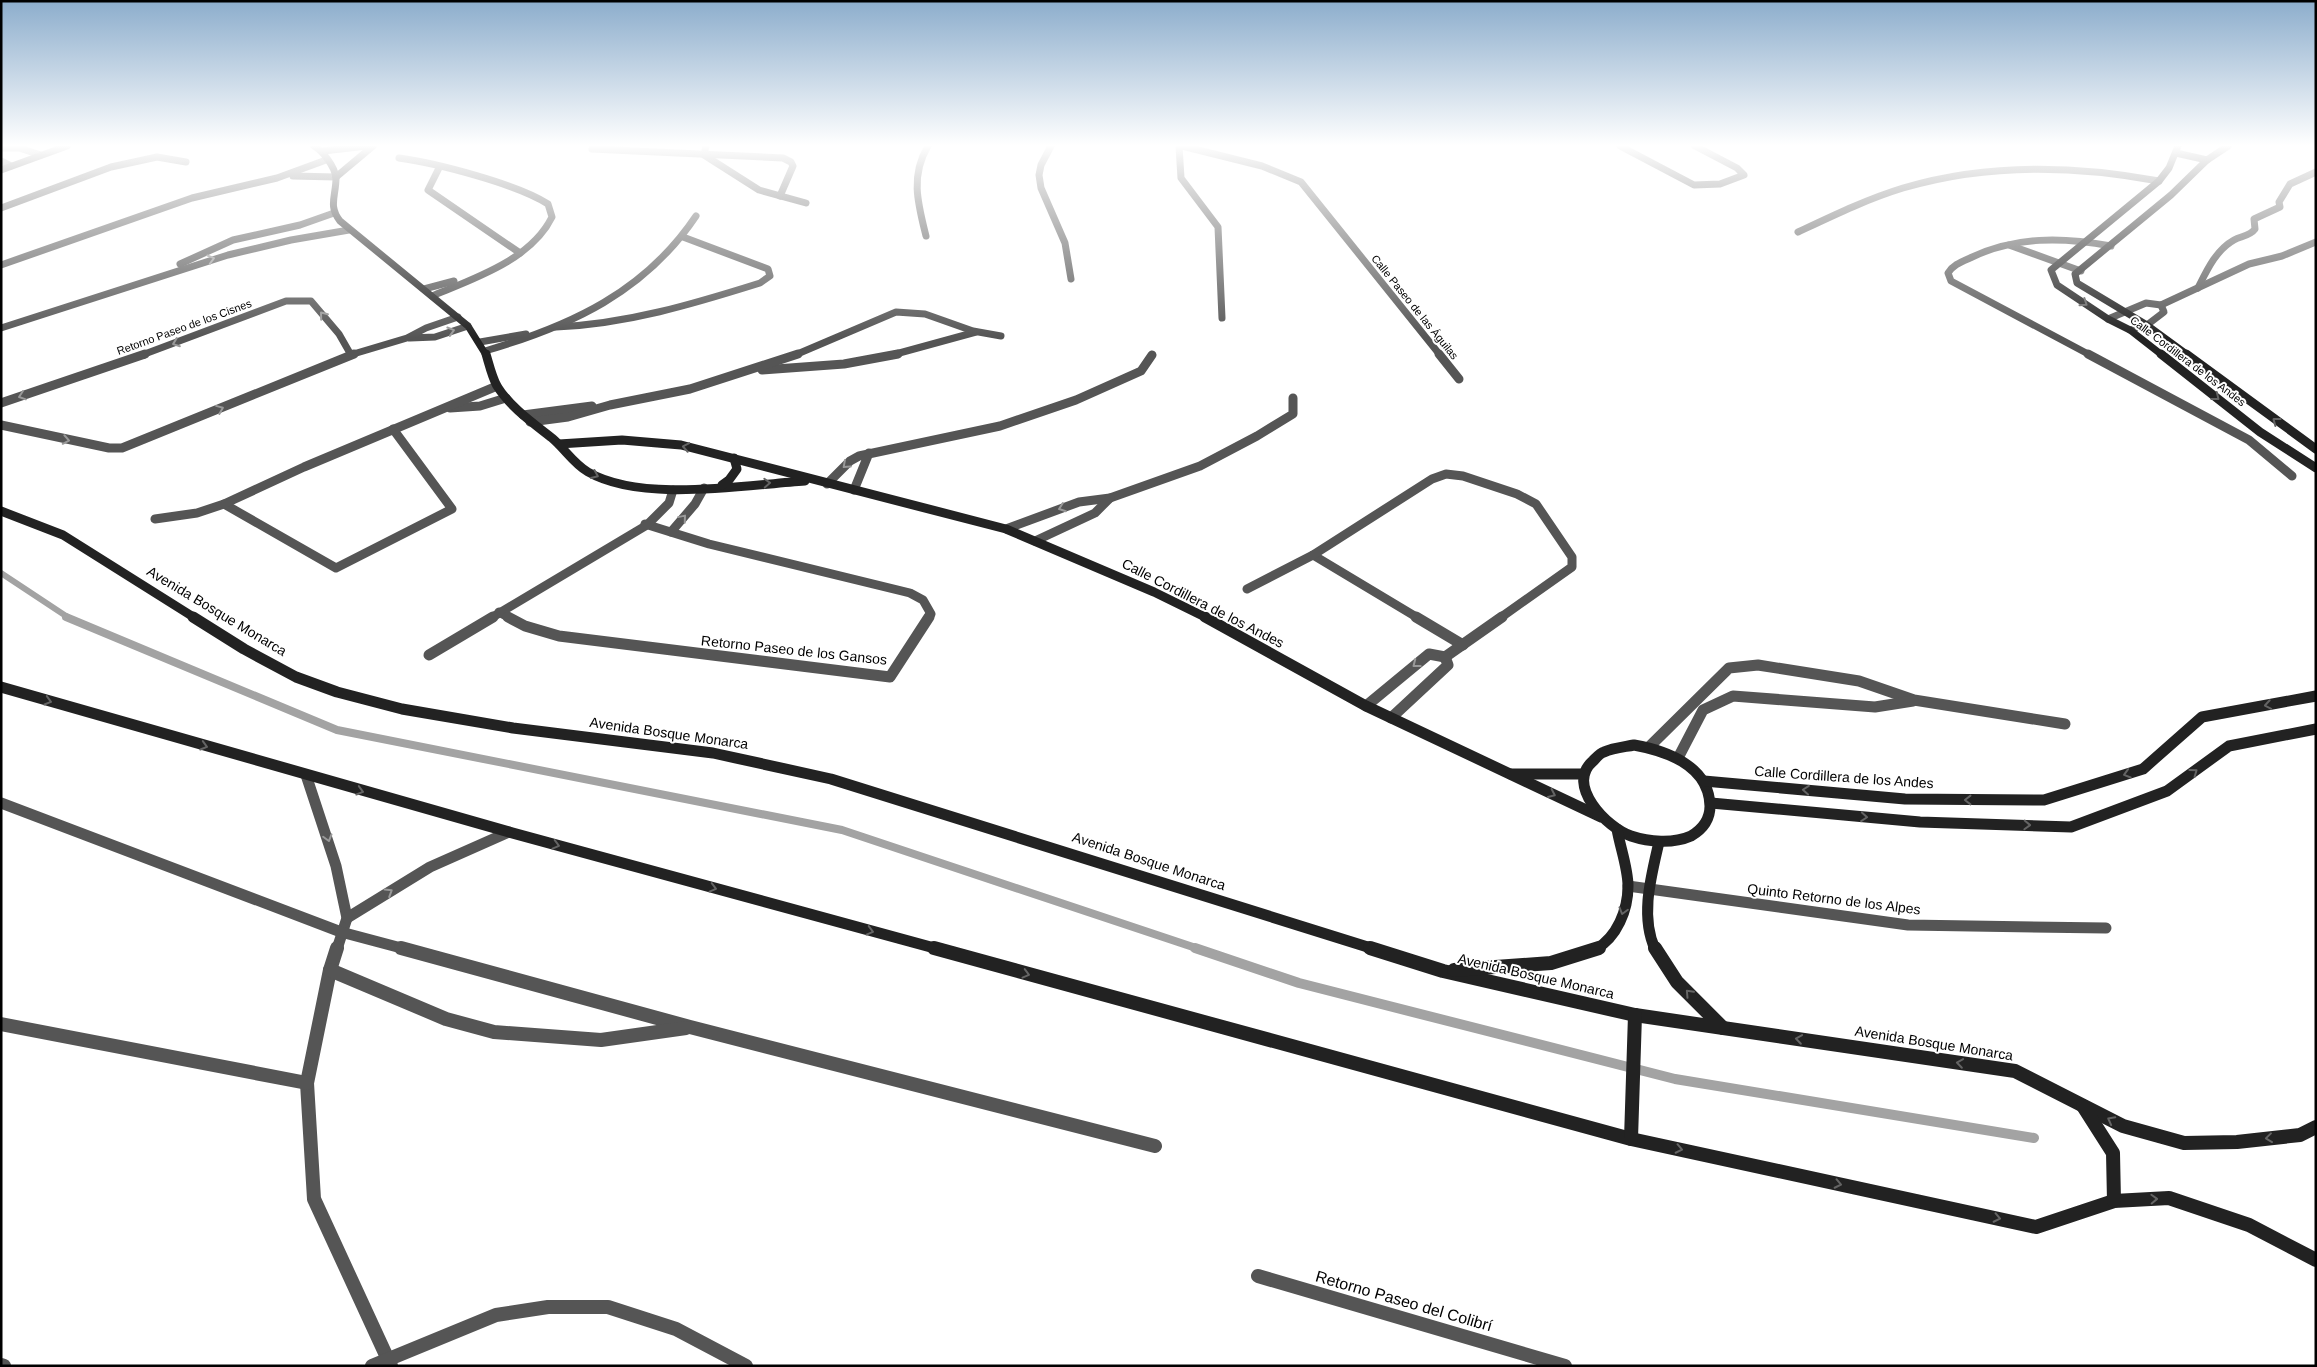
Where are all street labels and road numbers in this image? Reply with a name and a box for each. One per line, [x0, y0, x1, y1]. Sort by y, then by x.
street label: Calle Paseo de las Águilas [1369, 252, 1461, 362]
street label: Retorno Paseo de los Cisnes [115, 297, 253, 357]
street label: Calle Cordillera de los Andes [2128, 314, 2248, 409]
street label: Calle Cordillera de los Andes [1119, 555, 1287, 651]
street label: Avenida Bosque Monarca [144, 563, 290, 659]
street label: Retorno Paseo de los Gansos [700, 632, 888, 668]
street label: Avenida Bosque Monarca [589, 714, 750, 752]
street label: Calle Cordillera de los Andes [1754, 763, 1934, 791]
street label: Avenida Bosque Monarca [1070, 829, 1228, 893]
street label: Quinto Retorno de los Alpes [1747, 880, 1921, 918]
street label: Avenida Bosque Monarca [1456, 950, 1616, 1002]
street label: Avenida Bosque Monarca [1854, 1023, 2015, 1063]
street label: Retorno Paseo del Colibrí [1314, 1268, 1495, 1335]

